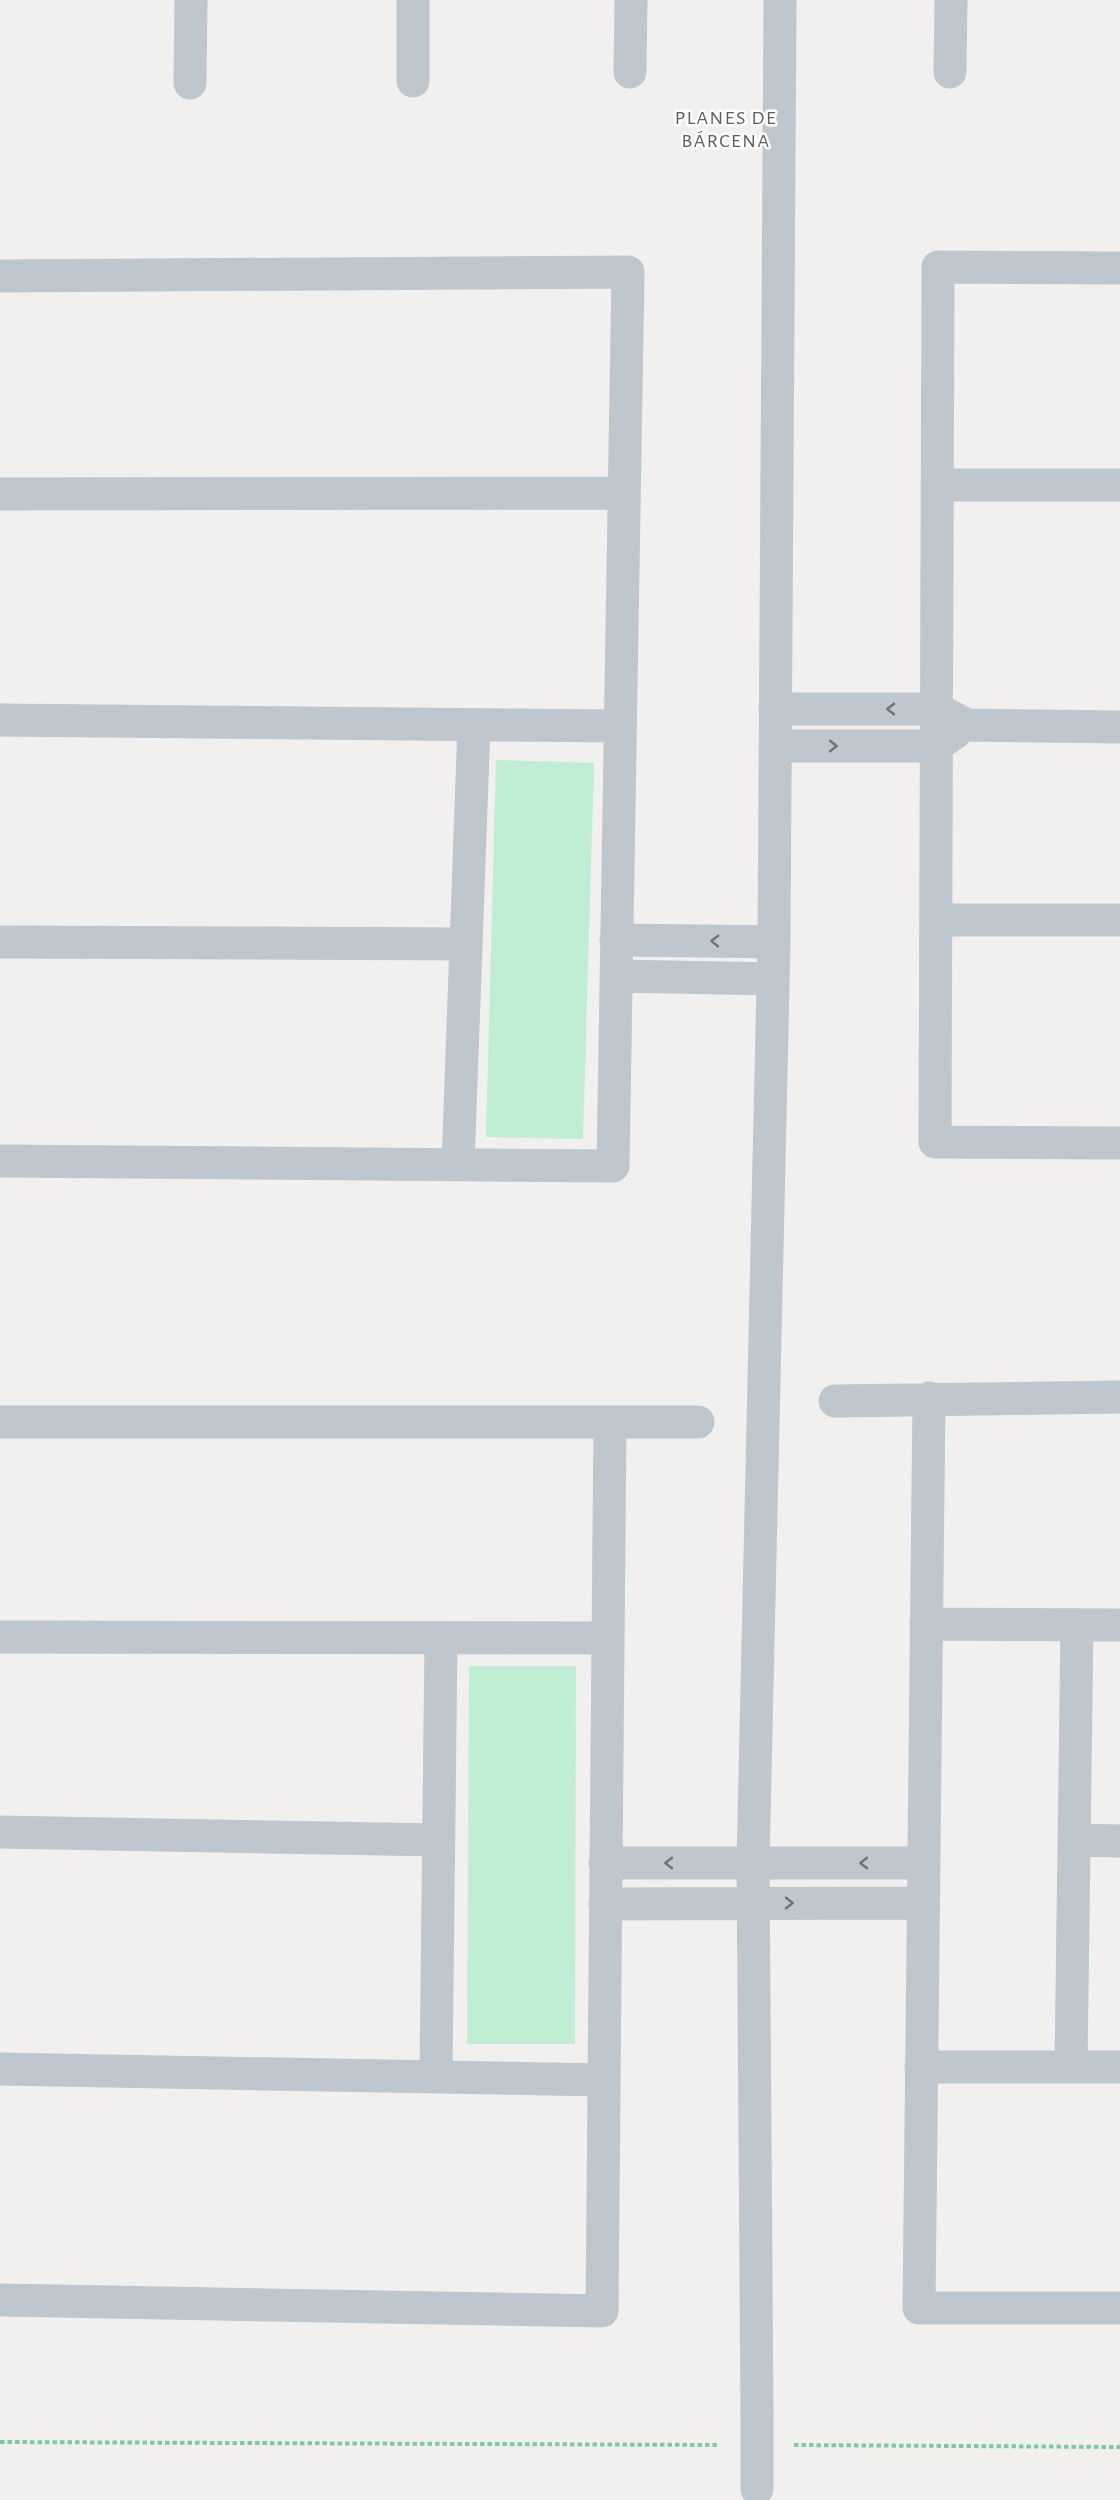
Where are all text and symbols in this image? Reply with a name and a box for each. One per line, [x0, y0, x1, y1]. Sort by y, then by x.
district label: PLANES DE BÁRCENA [675, 108, 777, 151]
one-way arrow [887, 703, 896, 715]
one-way arrow [829, 740, 838, 752]
one-way arrow [711, 935, 720, 947]
one-way arrow [664, 1857, 673, 1869]
one-way arrow [859, 1857, 868, 1869]
one-way arrow [785, 1897, 794, 1909]

